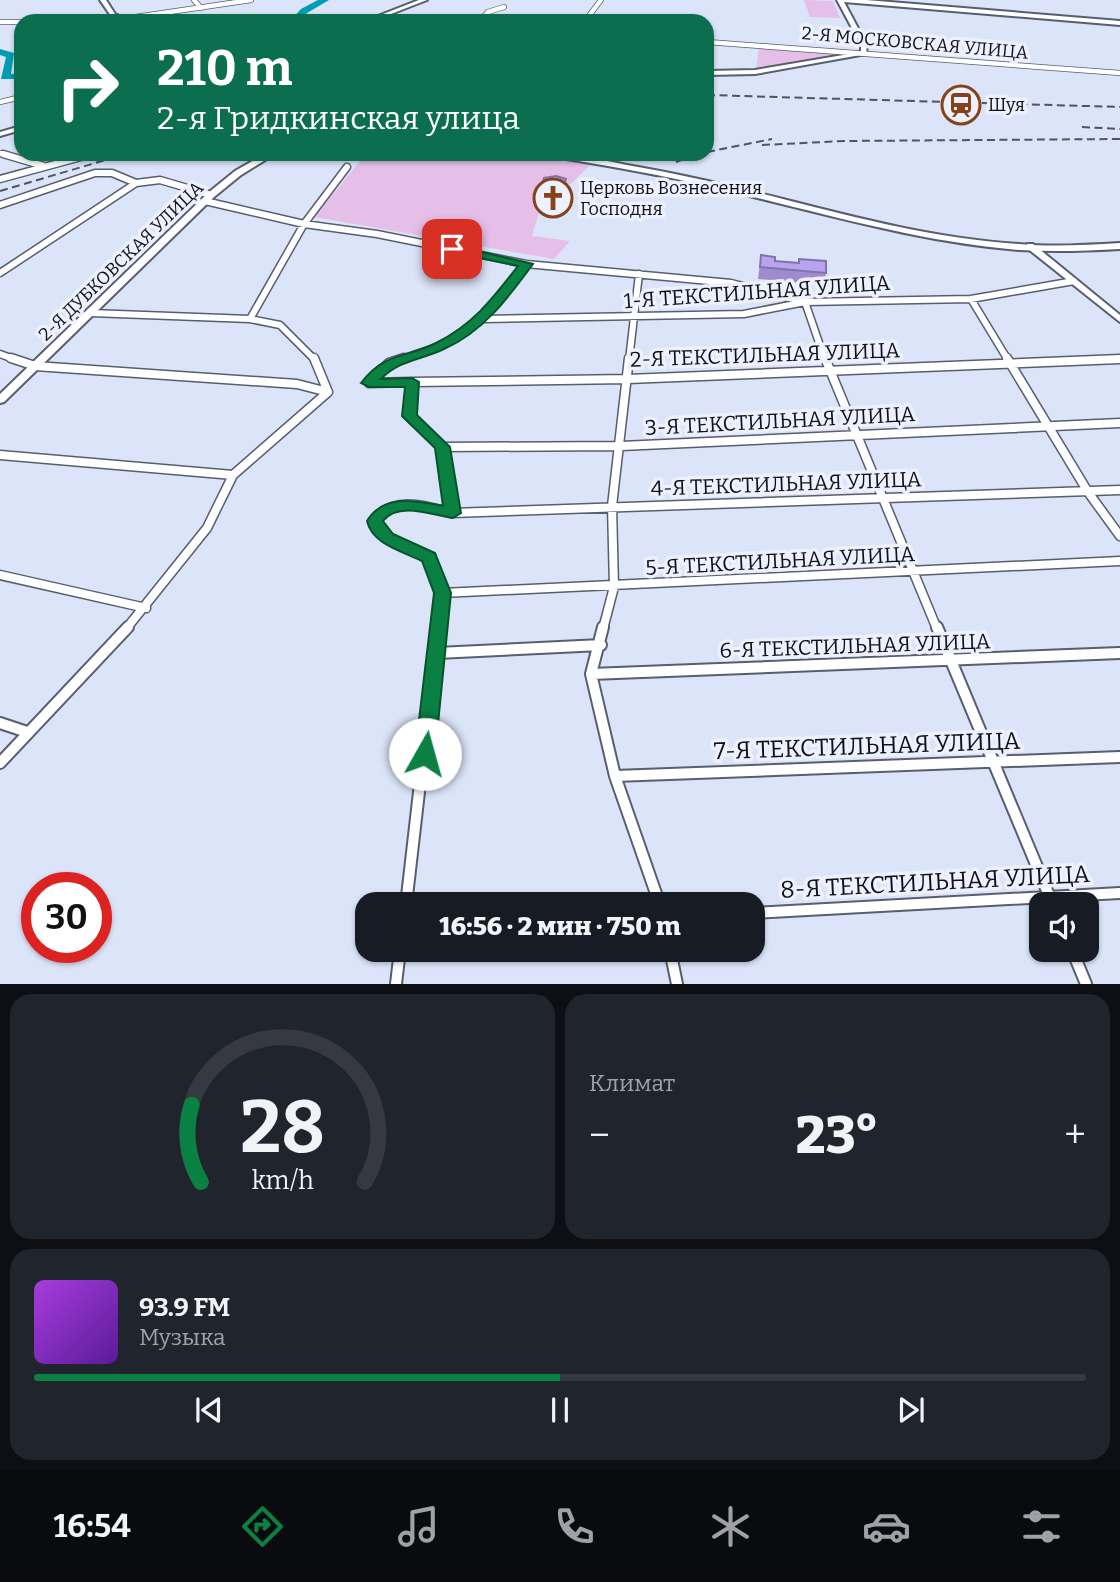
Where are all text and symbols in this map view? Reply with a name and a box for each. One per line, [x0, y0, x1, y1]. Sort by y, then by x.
street label: 2-Я МОСКОВСКАЯ УЛИЦА [801, 22, 1029, 64]
text: 210 m [157, 39, 292, 98]
icon: right [42, 42, 133, 133]
station icon: Шуя [940, 84, 982, 126]
place label: Шуя [988, 94, 1025, 116]
text: 2-я Гридкинская улица [157, 99, 520, 137]
street label: 2-Я ДУБКОВСКАЯ УЛИЦА [34, 176, 208, 345]
church icon: Церковь Вознесения Господня [532, 177, 574, 219]
place label: Церковь Вознесения Господня [580, 177, 762, 220]
pin [422, 219, 482, 279]
icon: arrive [433, 230, 471, 268]
street label: 1-Я ТЕКСТИЛЬНАЯ УЛИЦА [623, 270, 891, 314]
street label: 2-Я ТЕКСТИЛЬНАЯ УЛИЦА [630, 337, 900, 373]
street label: 3-Я ТЕКСТИЛЬНАЯ УЛИЦА [644, 401, 916, 441]
street label: 4-Я ТЕКСТИЛЬНАЯ УЛИЦА [650, 466, 922, 502]
street label: 5-Я ТЕКСТИЛЬНАЯ УЛИЦА [645, 541, 916, 581]
street label: 6-Я ТЕКСТИЛЬНАЯ УЛИЦА [719, 628, 991, 664]
position arrow [388, 717, 462, 791]
street label: 7-Я ТЕКСТИЛЬНАЯ УЛИЦА [713, 727, 1021, 765]
street label: 8-Я ТЕКСТИЛЬНАЯ УЛИЦА [780, 860, 1090, 904]
speed limit sign: 30 [21, 872, 112, 963]
map controls [1029, 892, 1099, 962]
button: sound [1029, 892, 1099, 962]
text: 16:56 · 2 мин · 750 m [439, 911, 681, 942]
text: Климат [589, 1069, 675, 1097]
text: 28 [240, 1085, 325, 1172]
text: 23° [796, 1104, 878, 1167]
text: − [589, 1112, 610, 1158]
text: + [1064, 1112, 1086, 1158]
text: km/h [252, 1166, 314, 1196]
text: 93.9 FM [139, 1292, 230, 1323]
text: Музыка [139, 1323, 226, 1351]
icon: previous [190, 1391, 228, 1429]
icon: pause [541, 1391, 579, 1429]
icon: next [892, 1391, 930, 1429]
icon: directions [238, 1502, 287, 1551]
icon: music [394, 1502, 443, 1551]
icon: phone [550, 1502, 599, 1551]
icon: climate [706, 1502, 755, 1551]
icon: car [862, 1502, 911, 1551]
icon: filters [1017, 1502, 1066, 1551]
text: 16:54 [53, 1507, 131, 1545]

